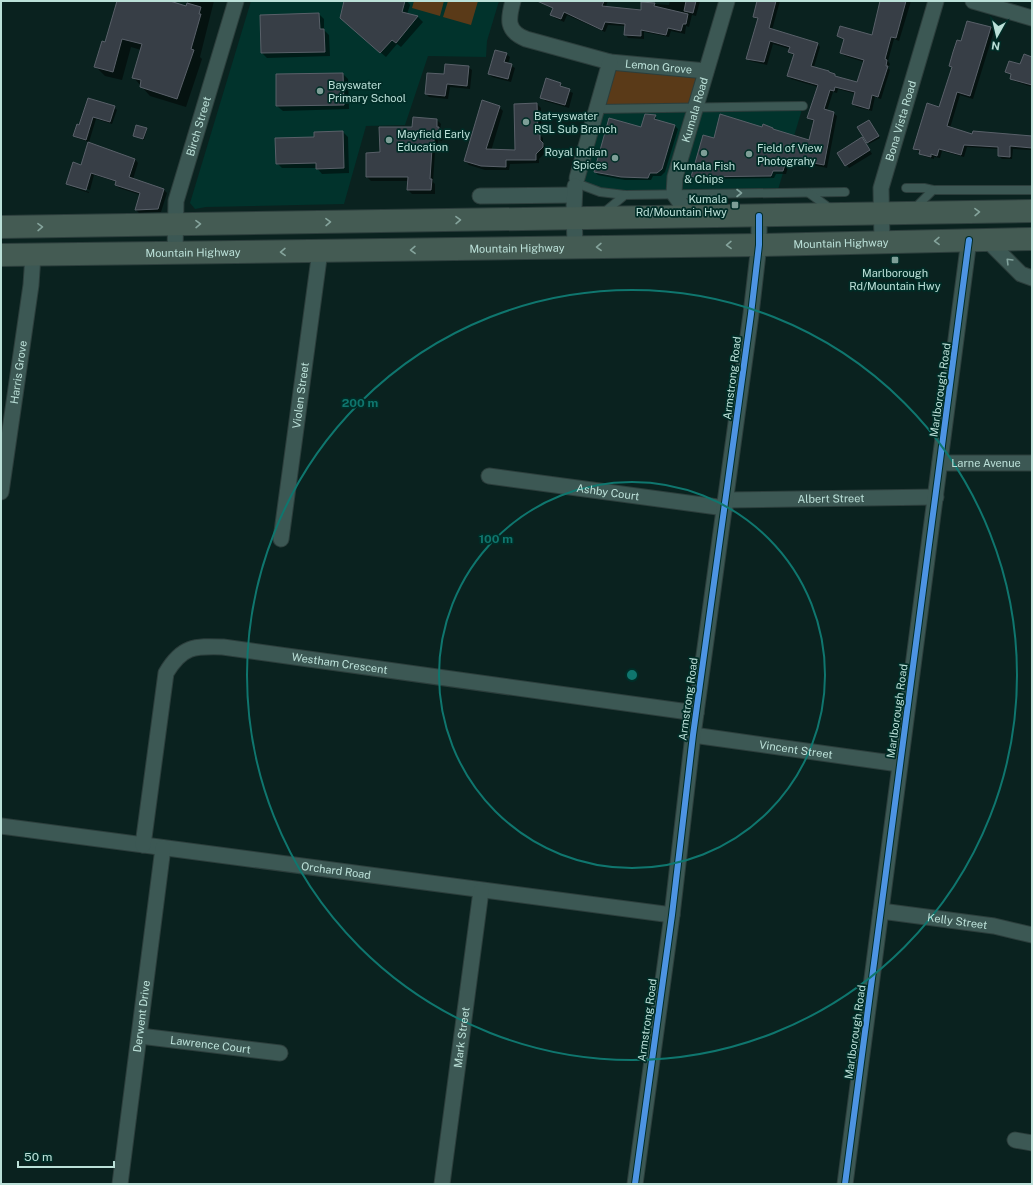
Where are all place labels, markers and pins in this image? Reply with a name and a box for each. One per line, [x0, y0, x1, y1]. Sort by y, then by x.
place label: Bayswater Primary School [328, 79, 406, 104]
marker: Bayswater Primary School [315, 86, 325, 96]
place label: Bat=yswater RSL Sub Branch [534, 110, 617, 135]
marker: Bat=yswater RSL Sub Branch [521, 117, 531, 127]
place label: Mayfield Early Education [397, 128, 470, 153]
marker: Mayfield Early Education [384, 135, 394, 145]
place label: Field of View Photograhy [757, 142, 823, 167]
place label: Royal Indian Spices [545, 146, 607, 171]
marker: Kumala Fish & Chips [699, 148, 709, 158]
marker: Field of View Photograhy [744, 149, 754, 159]
marker: Royal Indian Spices [610, 153, 620, 163]
place label: Kumala Fish & Chips [673, 160, 735, 185]
place label: Kumala Rd/Mountain Hwy [636, 193, 727, 218]
marker: Kumala Rd/Mountain Hwy [730, 200, 740, 210]
marker: Marlborough Rd/Mountain Hwy [890, 255, 900, 265]
place label: Marlborough Rd/Mountain Hwy [849, 267, 941, 292]
centre of rings [625, 668, 639, 682]

